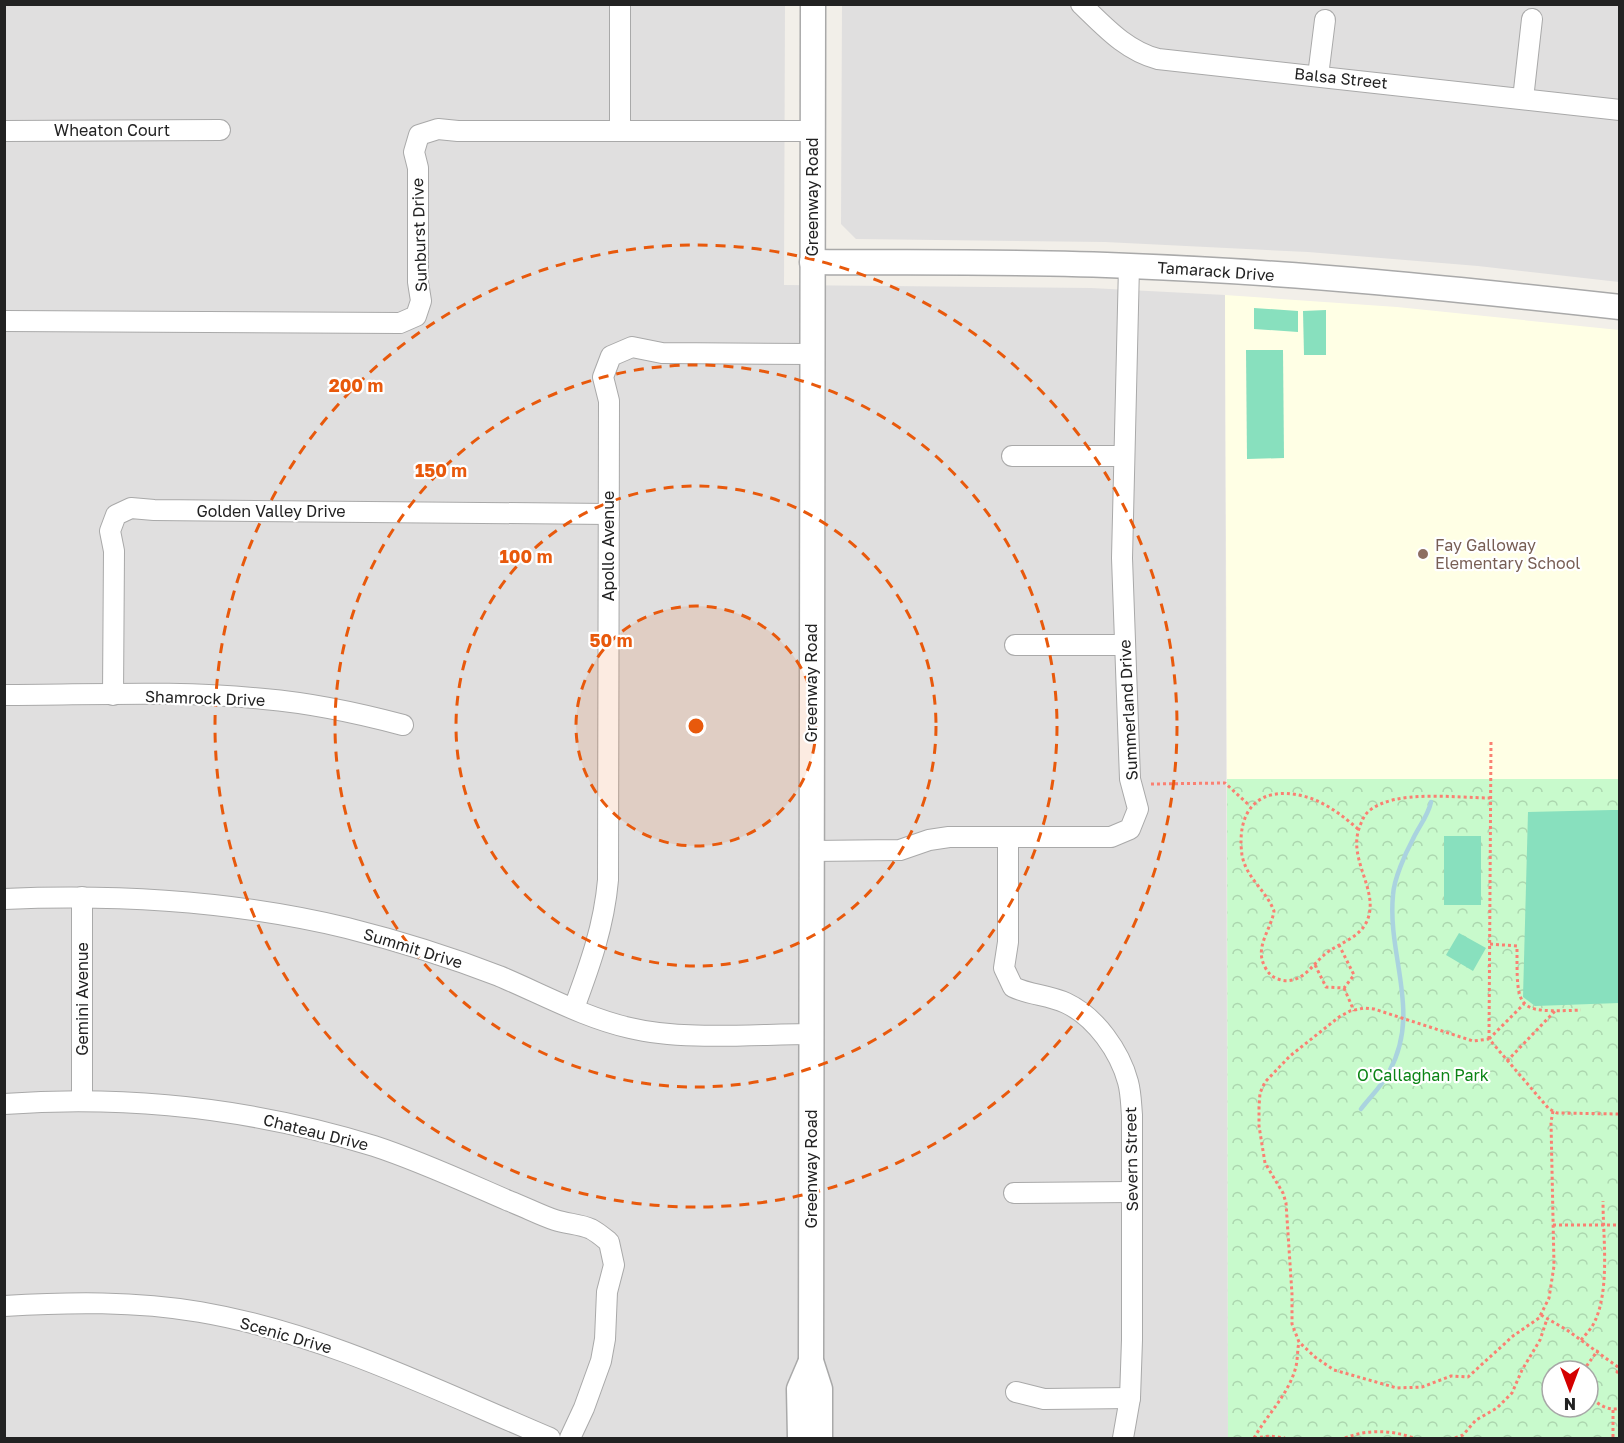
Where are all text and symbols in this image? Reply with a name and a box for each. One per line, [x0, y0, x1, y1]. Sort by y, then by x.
street label: Balsa Street [1293, 63, 1389, 93]
street label: Wheaton Court [54, 120, 170, 140]
street label: Greenway Road [802, 137, 822, 257]
street label: Sunburst Drive [407, 178, 431, 292]
street label: Tamarack Drive [1157, 257, 1275, 285]
text: 200 m [329, 374, 383, 396]
text: 150 m [415, 459, 467, 481]
street label: Apollo Avenue [598, 491, 618, 601]
street label: Golden Valley Drive [196, 501, 346, 521]
place label: Fay Galloway Elementary School [1435, 535, 1580, 573]
text: 100 m [500, 545, 552, 567]
marker: Fay Galloway Elementary School [1416, 547, 1430, 561]
street label: Greenway Road [801, 623, 821, 743]
text: 50 m [590, 629, 632, 651]
street label: Summerland Drive [1114, 639, 1142, 781]
street label: Shamrock Drive [145, 686, 265, 710]
centre of rings [686, 716, 706, 736]
street label: Summit Drive [361, 923, 465, 973]
street label: Gemini Avenue [72, 942, 92, 1056]
park label: O'Callaghan Park [1357, 1065, 1489, 1085]
street label: Severn Street [1120, 1107, 1142, 1211]
street label: Chateau Drive [261, 1109, 371, 1155]
street label: Greenway Road [801, 1109, 821, 1229]
street label: Scenic Drive [238, 1312, 334, 1358]
north arrow [1540, 1359, 1600, 1419]
text: N [1564, 1394, 1576, 1414]

